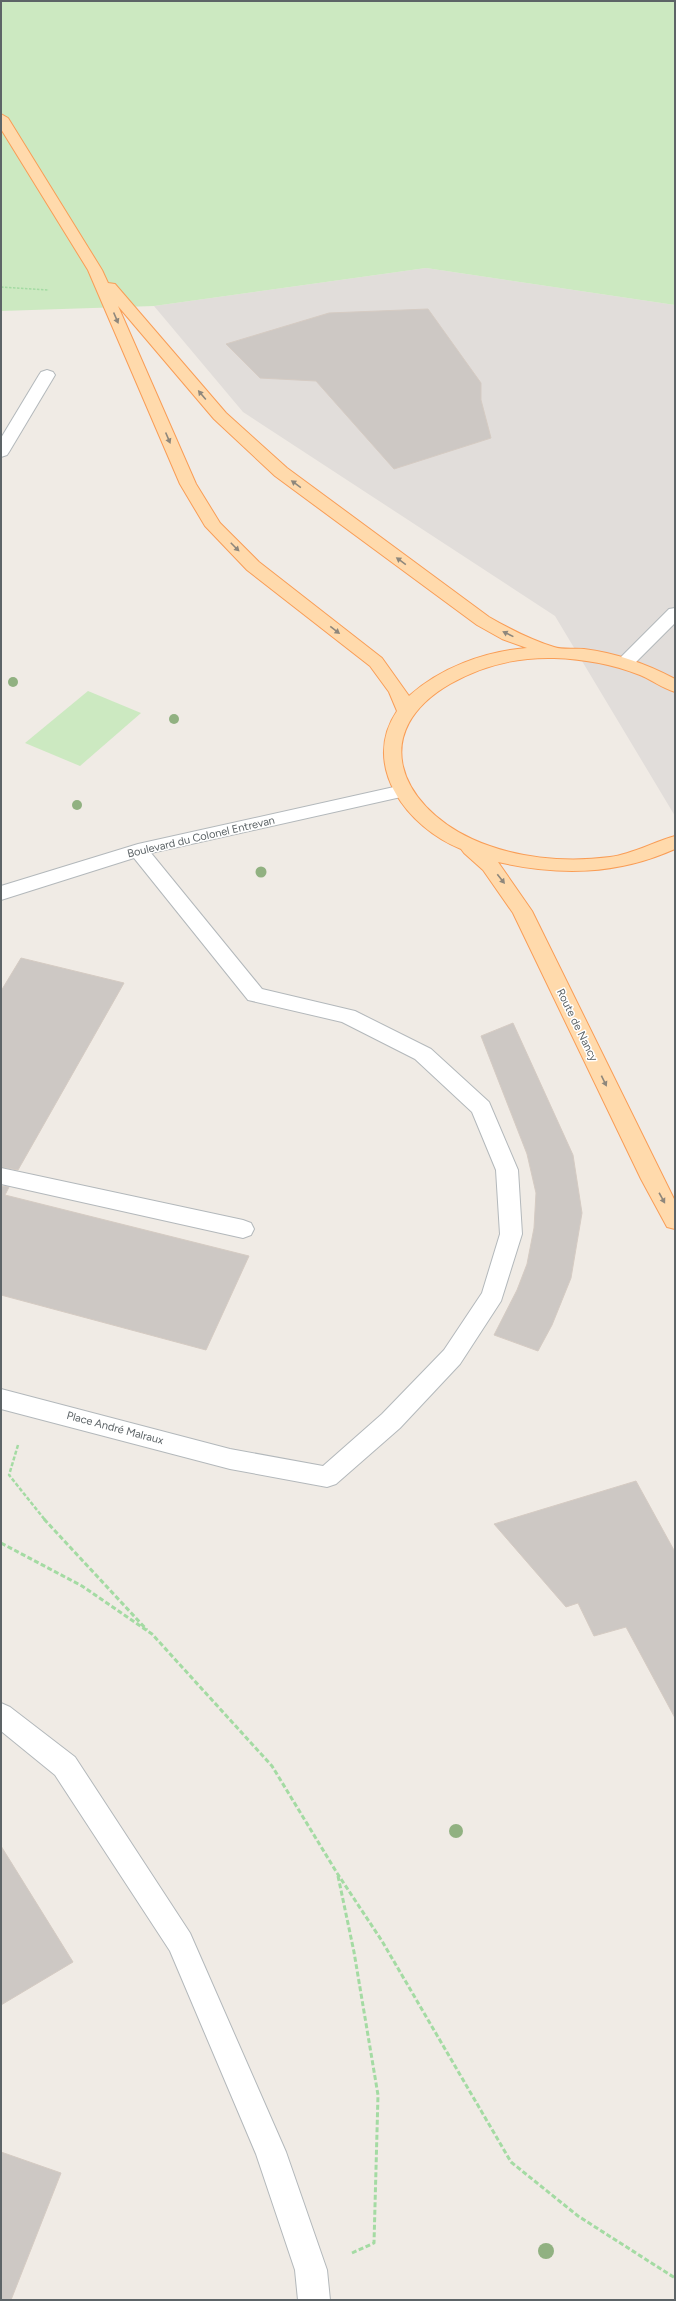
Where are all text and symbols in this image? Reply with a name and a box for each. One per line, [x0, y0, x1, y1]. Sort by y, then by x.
one-way arrow [113, 313, 119, 324]
one-way arrow [197, 390, 206, 400]
one-way arrow [165, 432, 171, 444]
one-way arrow [291, 480, 302, 488]
one-way arrow [230, 542, 240, 552]
one-way arrow [396, 557, 407, 565]
one-way arrow [330, 626, 341, 634]
one-way arrow [502, 631, 514, 637]
street label: Boulevard du Colonel Entrevan [126, 814, 276, 860]
one-way arrow [496, 873, 505, 884]
street label: Route de Nancy [554, 987, 600, 1064]
one-way arrow [601, 1076, 607, 1087]
one-way arrow [659, 1192, 666, 1204]
street label: Place André Malraux [65, 1409, 166, 1447]

